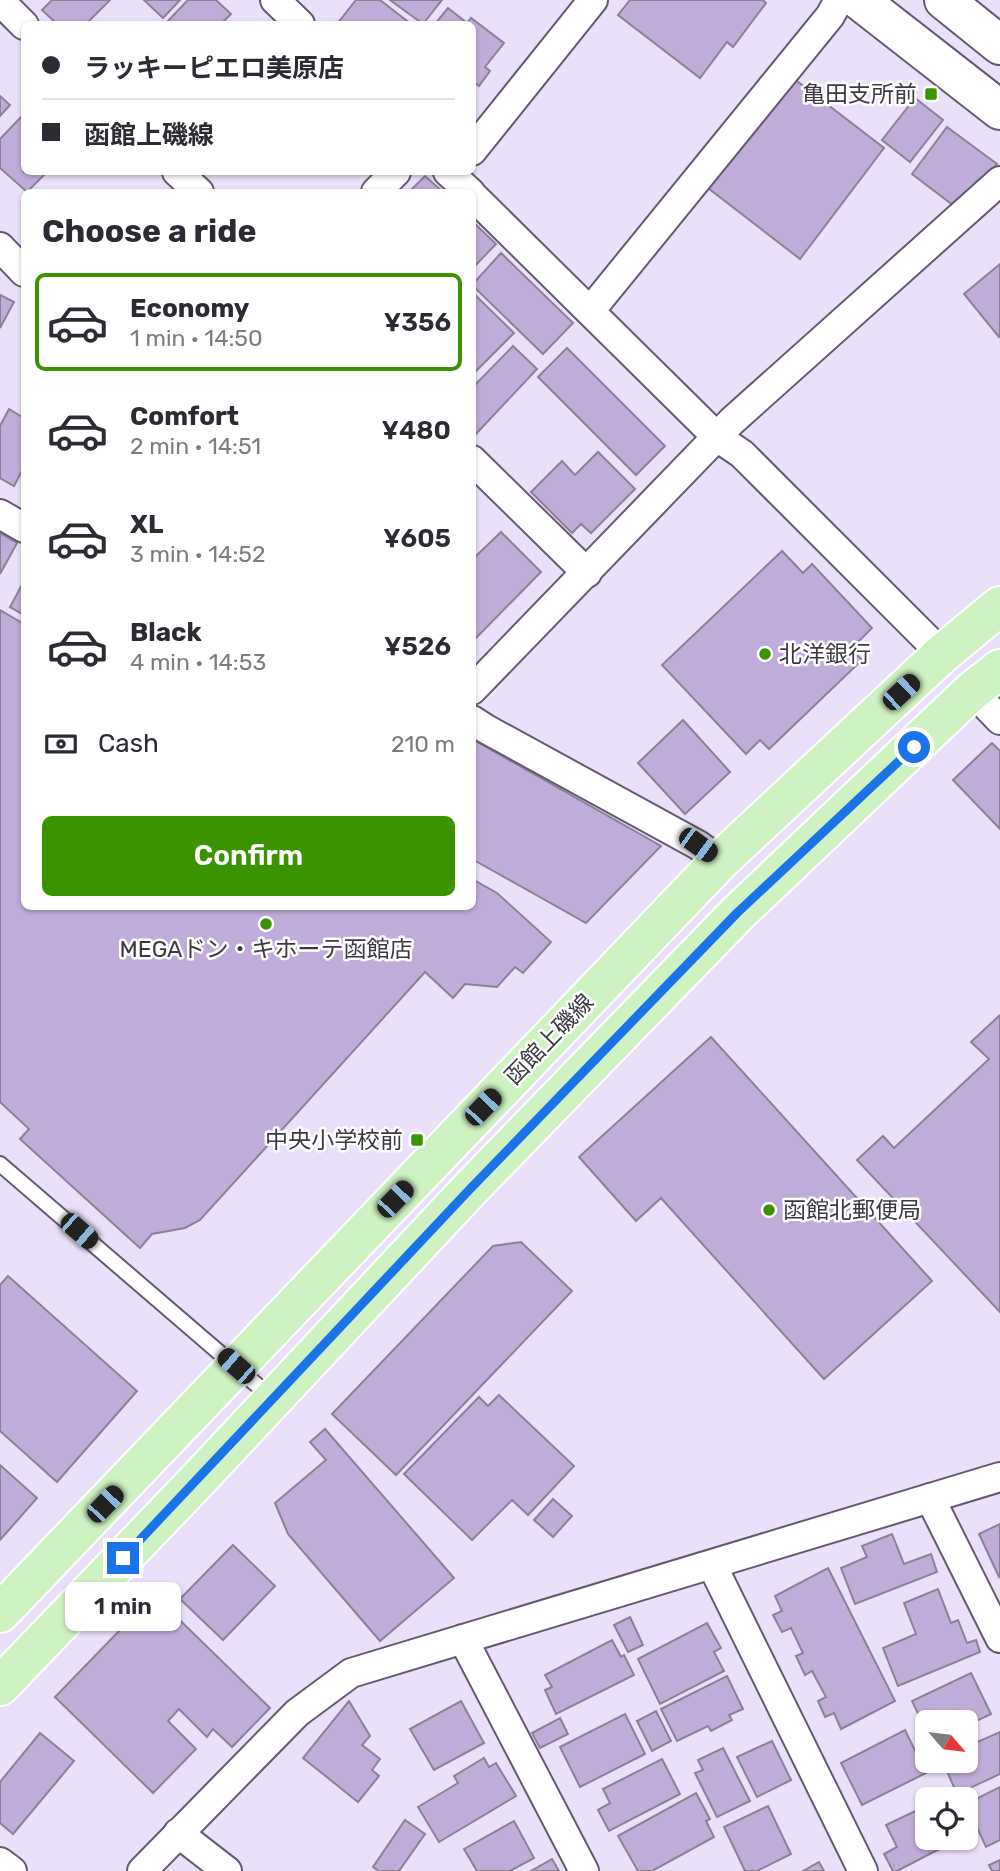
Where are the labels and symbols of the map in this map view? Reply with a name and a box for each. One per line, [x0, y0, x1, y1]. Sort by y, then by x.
place label: 亀田支所前 [802, 80, 917, 108]
marker: 亀田支所前 [923, 86, 939, 102]
place label: 北洋銀行 [779, 640, 871, 668]
marker: 北洋銀行 [757, 646, 773, 662]
car [879, 670, 924, 714]
route start [898, 731, 930, 763]
car [675, 824, 722, 866]
marker: MEGAドン・キホーテ函館店 [258, 916, 274, 932]
place label: MEGAドン・キホーテ函館店 [120, 935, 412, 963]
street label: 函館上磯線 [499, 988, 599, 1090]
car [461, 1085, 506, 1129]
place label: 中央小学校前 [265, 1126, 403, 1154]
marker: 中央小学校前 [409, 1132, 425, 1148]
car [373, 1177, 418, 1221]
place label: 函館北郵便局 [783, 1196, 921, 1224]
marker: 函館北郵便局 [761, 1202, 777, 1218]
car [57, 1209, 102, 1253]
car [214, 1344, 259, 1388]
car [83, 1482, 128, 1526]
route end [107, 1542, 139, 1574]
callout: 1 min [65, 1582, 181, 1632]
north arrow [915, 1710, 978, 1773]

